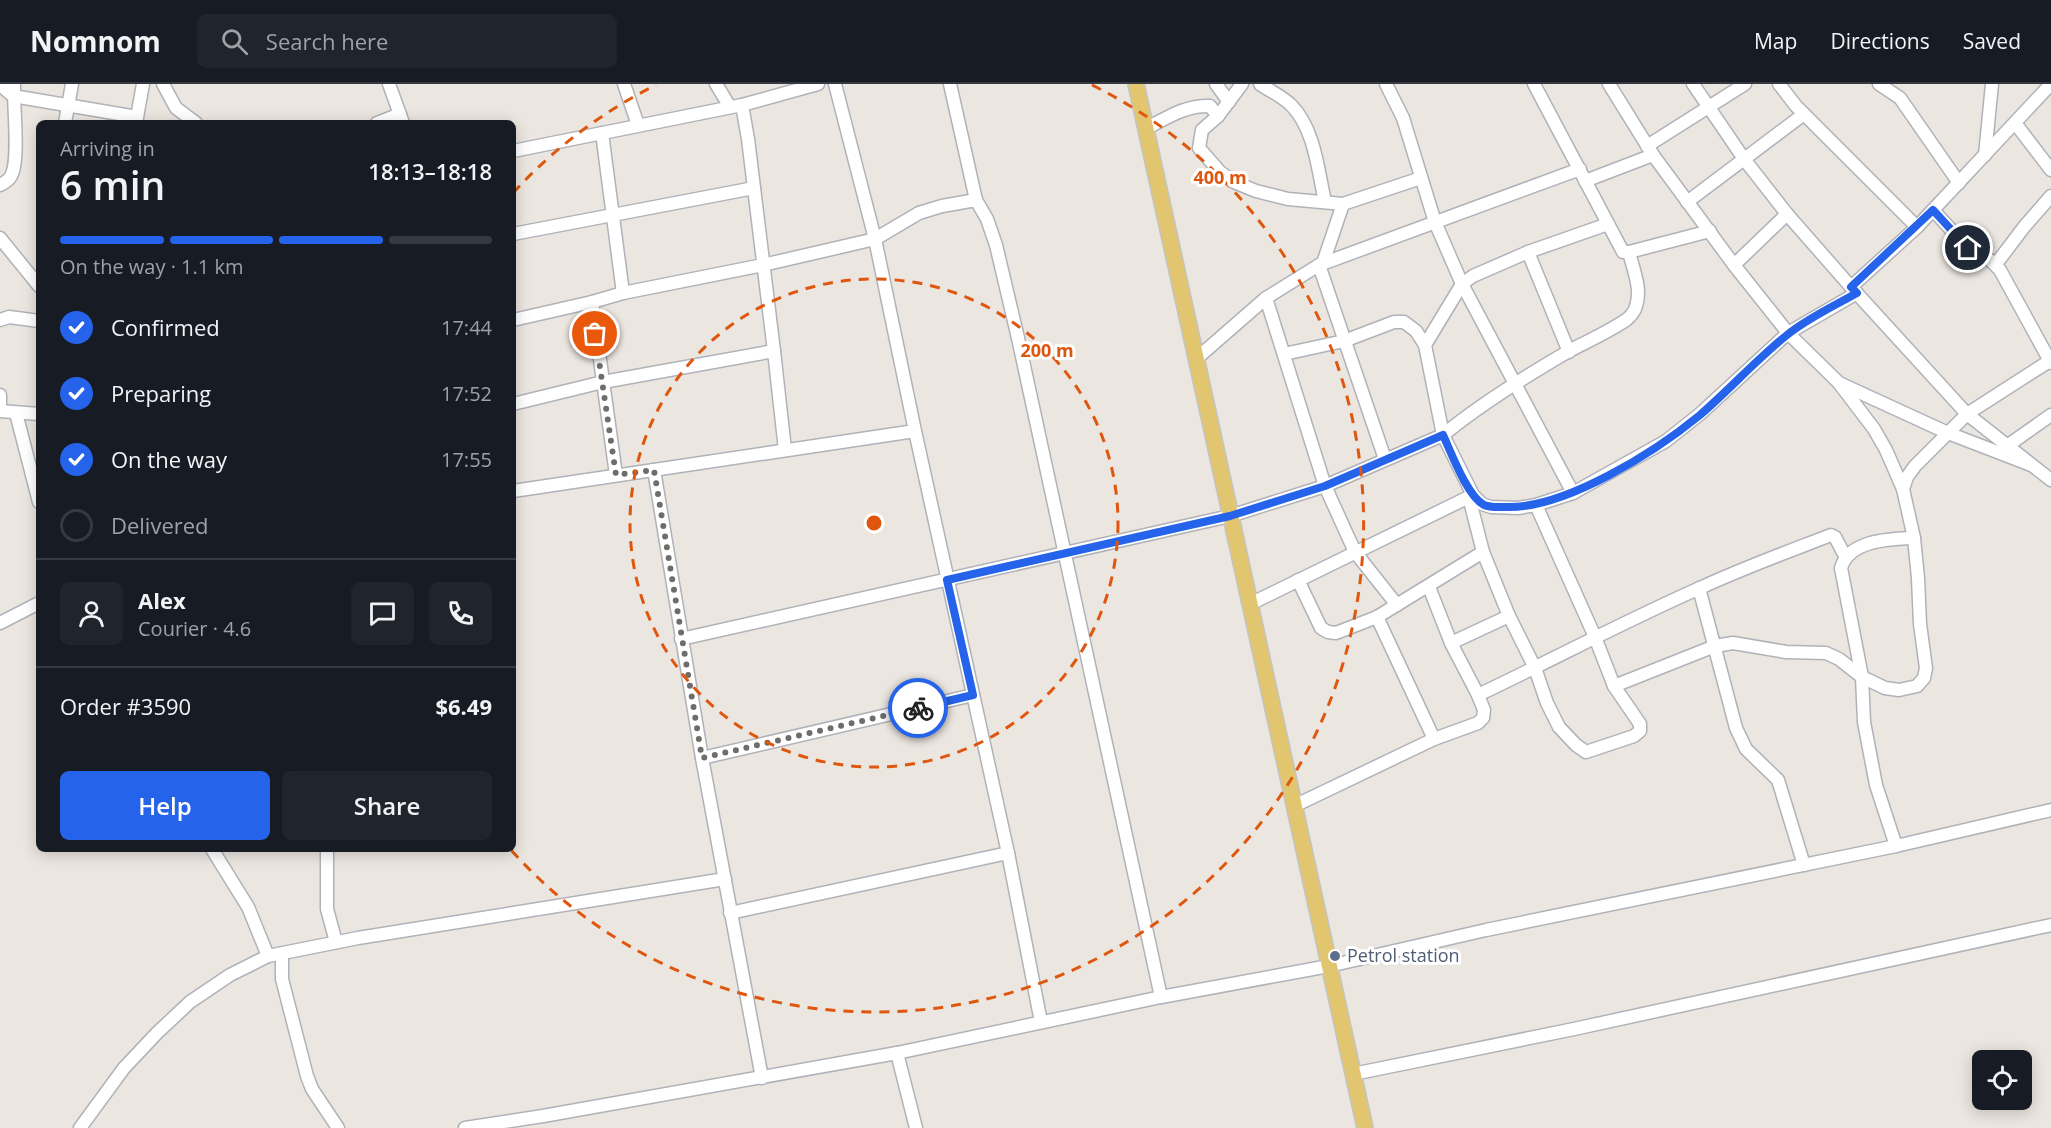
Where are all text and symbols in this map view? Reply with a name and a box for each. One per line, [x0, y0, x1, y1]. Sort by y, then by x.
search box [197, 14, 617, 68]
text: Nomnom [30, 22, 161, 60]
icon: search [218, 25, 251, 58]
text: Search here [266, 26, 388, 56]
text: Map [1754, 27, 1797, 55]
text: Directions [1830, 27, 1930, 55]
text: Saved [1963, 27, 2021, 55]
text: Arriving in [60, 135, 155, 162]
text: 18:13–18:18 [368, 156, 492, 186]
text: 6 min [60, 158, 165, 211]
text: 400 m [1193, 165, 1247, 189]
pin [1942, 222, 1993, 273]
icon: home [1951, 231, 1984, 264]
text: On the way · 1.1 km [60, 253, 243, 280]
pin [569, 308, 620, 359]
icon: check [60, 311, 93, 344]
text: Confirmed [111, 312, 220, 342]
text: 17:44 [441, 314, 492, 341]
icon: bag [578, 317, 611, 350]
text: 200 m [1020, 338, 1074, 362]
icon: check [60, 377, 93, 410]
text: Preparing [111, 378, 211, 408]
text: 17:52 [441, 380, 492, 407]
icon: check [60, 443, 93, 476]
text: On the way [111, 444, 227, 474]
text: 17:55 [441, 446, 492, 473]
text: Delivered [111, 510, 209, 540]
centre of rings [864, 513, 884, 533]
button: person [60, 582, 123, 645]
button: chat [351, 582, 414, 645]
button: phone [429, 582, 492, 645]
text: Alex [138, 585, 186, 615]
text: Courier · 4.6 [138, 615, 251, 642]
courier [888, 678, 948, 738]
text: Order #3590 [60, 691, 191, 721]
text: $6.49 [435, 691, 492, 721]
icon: bike [902, 692, 935, 725]
button: Help [60, 771, 270, 840]
button: Share [282, 771, 492, 840]
place label: Petrol station [1347, 943, 1460, 967]
marker: Petrol station [1328, 949, 1342, 963]
map controls [1972, 1050, 2032, 1110]
button: locate [1972, 1050, 2032, 1110]

